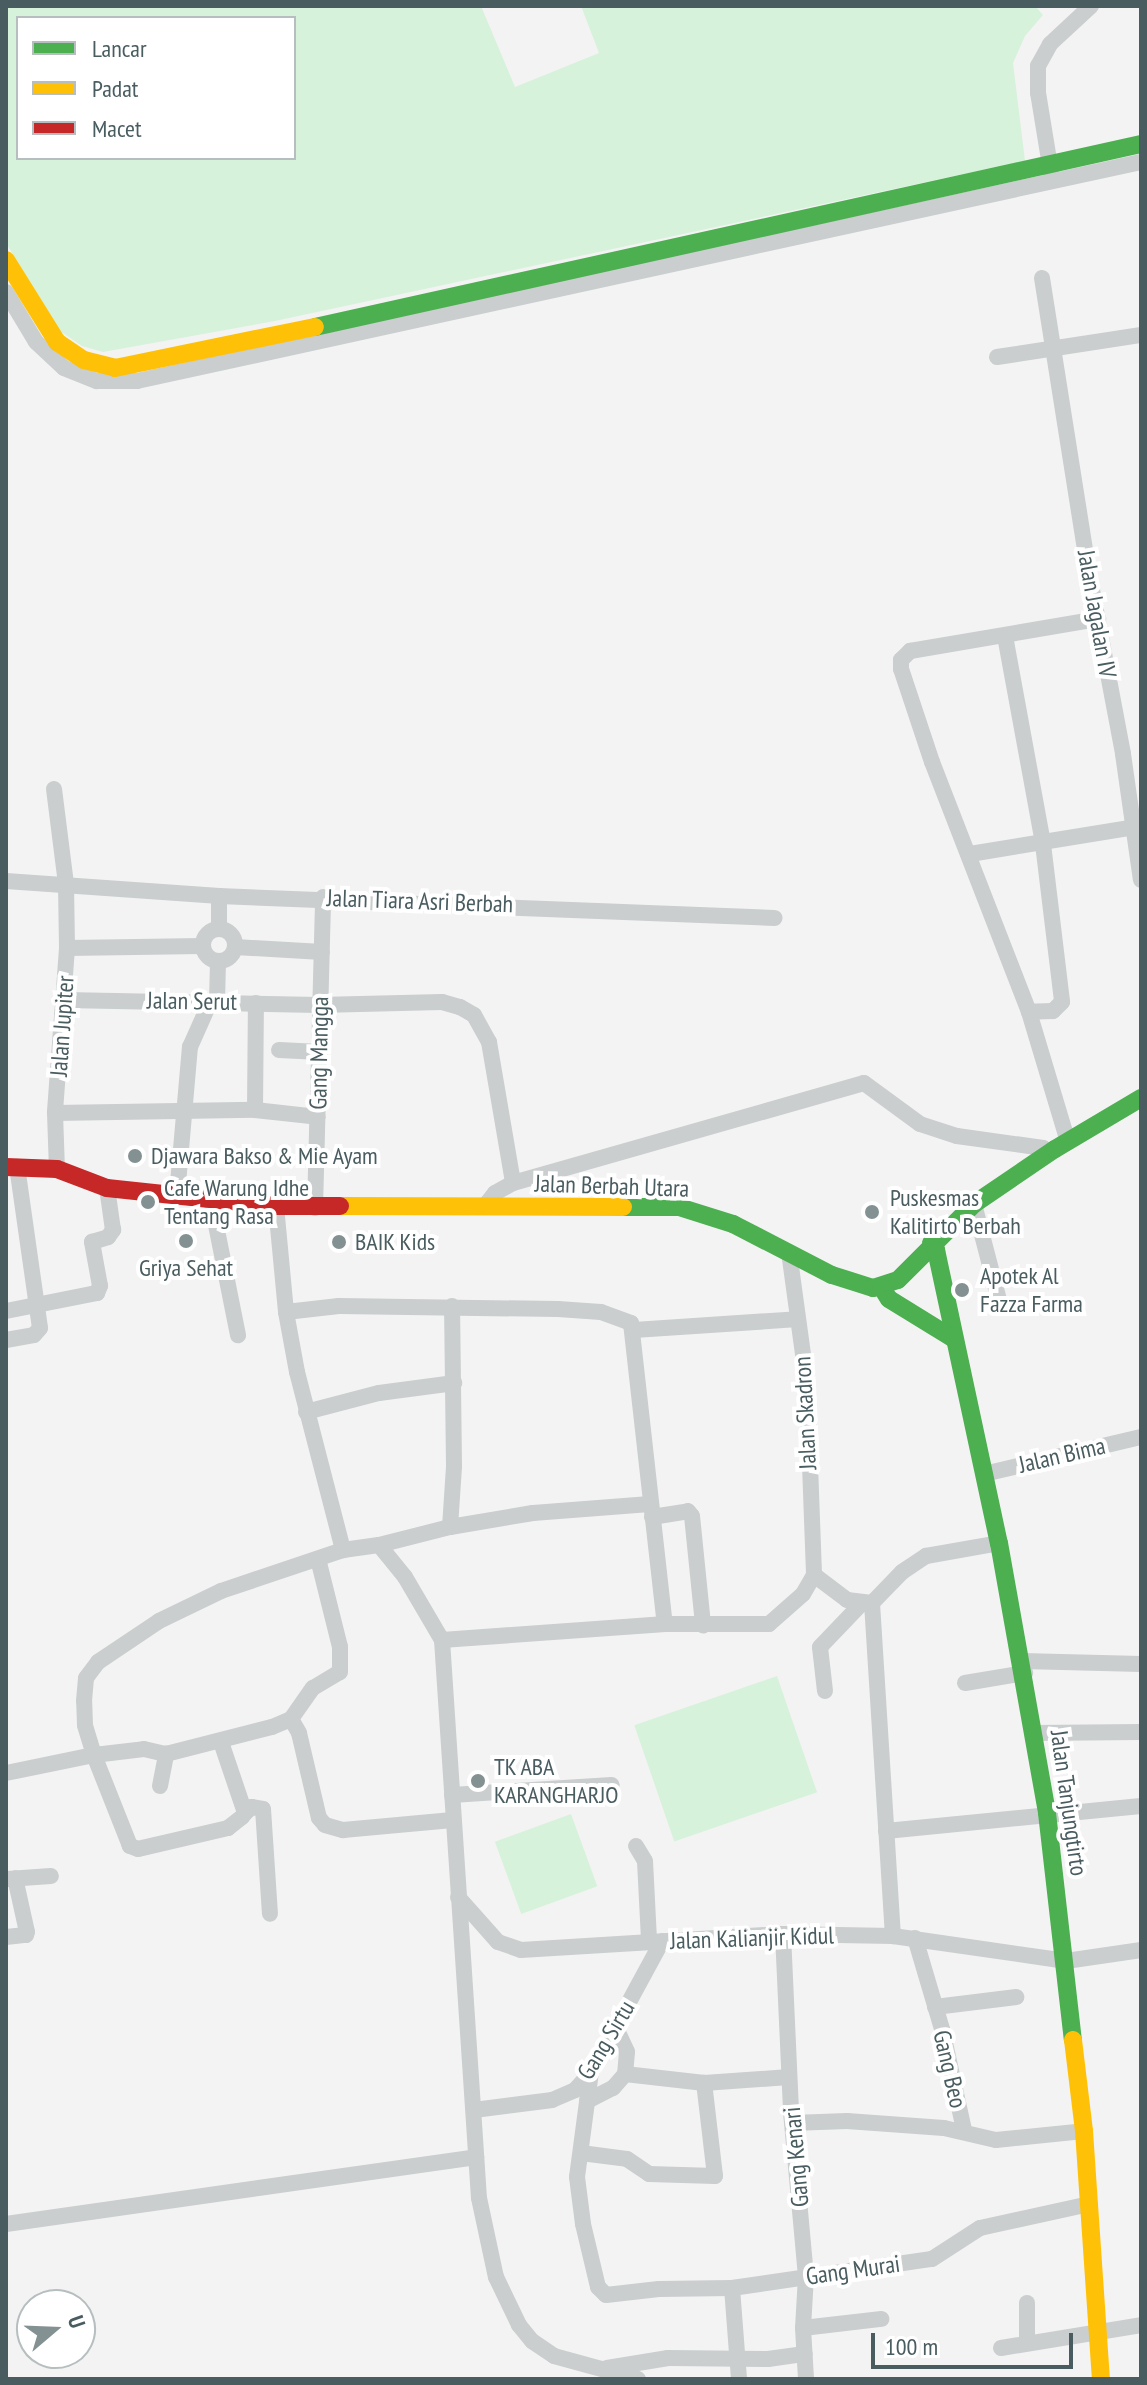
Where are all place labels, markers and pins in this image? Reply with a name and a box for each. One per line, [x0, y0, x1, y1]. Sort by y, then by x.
place label: Djawara Bakso & Mie Ayam [151, 1142, 378, 1170]
marker: Djawara Bakso & Mie Ayam [126, 1147, 144, 1165]
place label: Cafe Warung Idhe Tentang Rasa [164, 1174, 310, 1230]
place label: Puskesmas Kalitirto Berbah [890, 1184, 1021, 1240]
marker: Cafe Warung Idhe Tentang Rasa [139, 1193, 157, 1211]
marker: Puskesmas Kalitirto Berbah [861, 1201, 883, 1223]
place label: BAIK Kids [355, 1228, 436, 1256]
marker: Griya Sehat [177, 1232, 195, 1250]
marker: BAIK Kids [330, 1233, 348, 1251]
place label: Griya Sehat [139, 1254, 233, 1282]
place label: Apotek Al Fazza Farma [980, 1262, 1083, 1318]
marker: Apotek Al Fazza Farma [951, 1279, 973, 1301]
place label: TK ABA KARANGHARJO [494, 1753, 618, 1809]
marker: TK ABA KARANGHARJO [469, 1772, 487, 1790]

